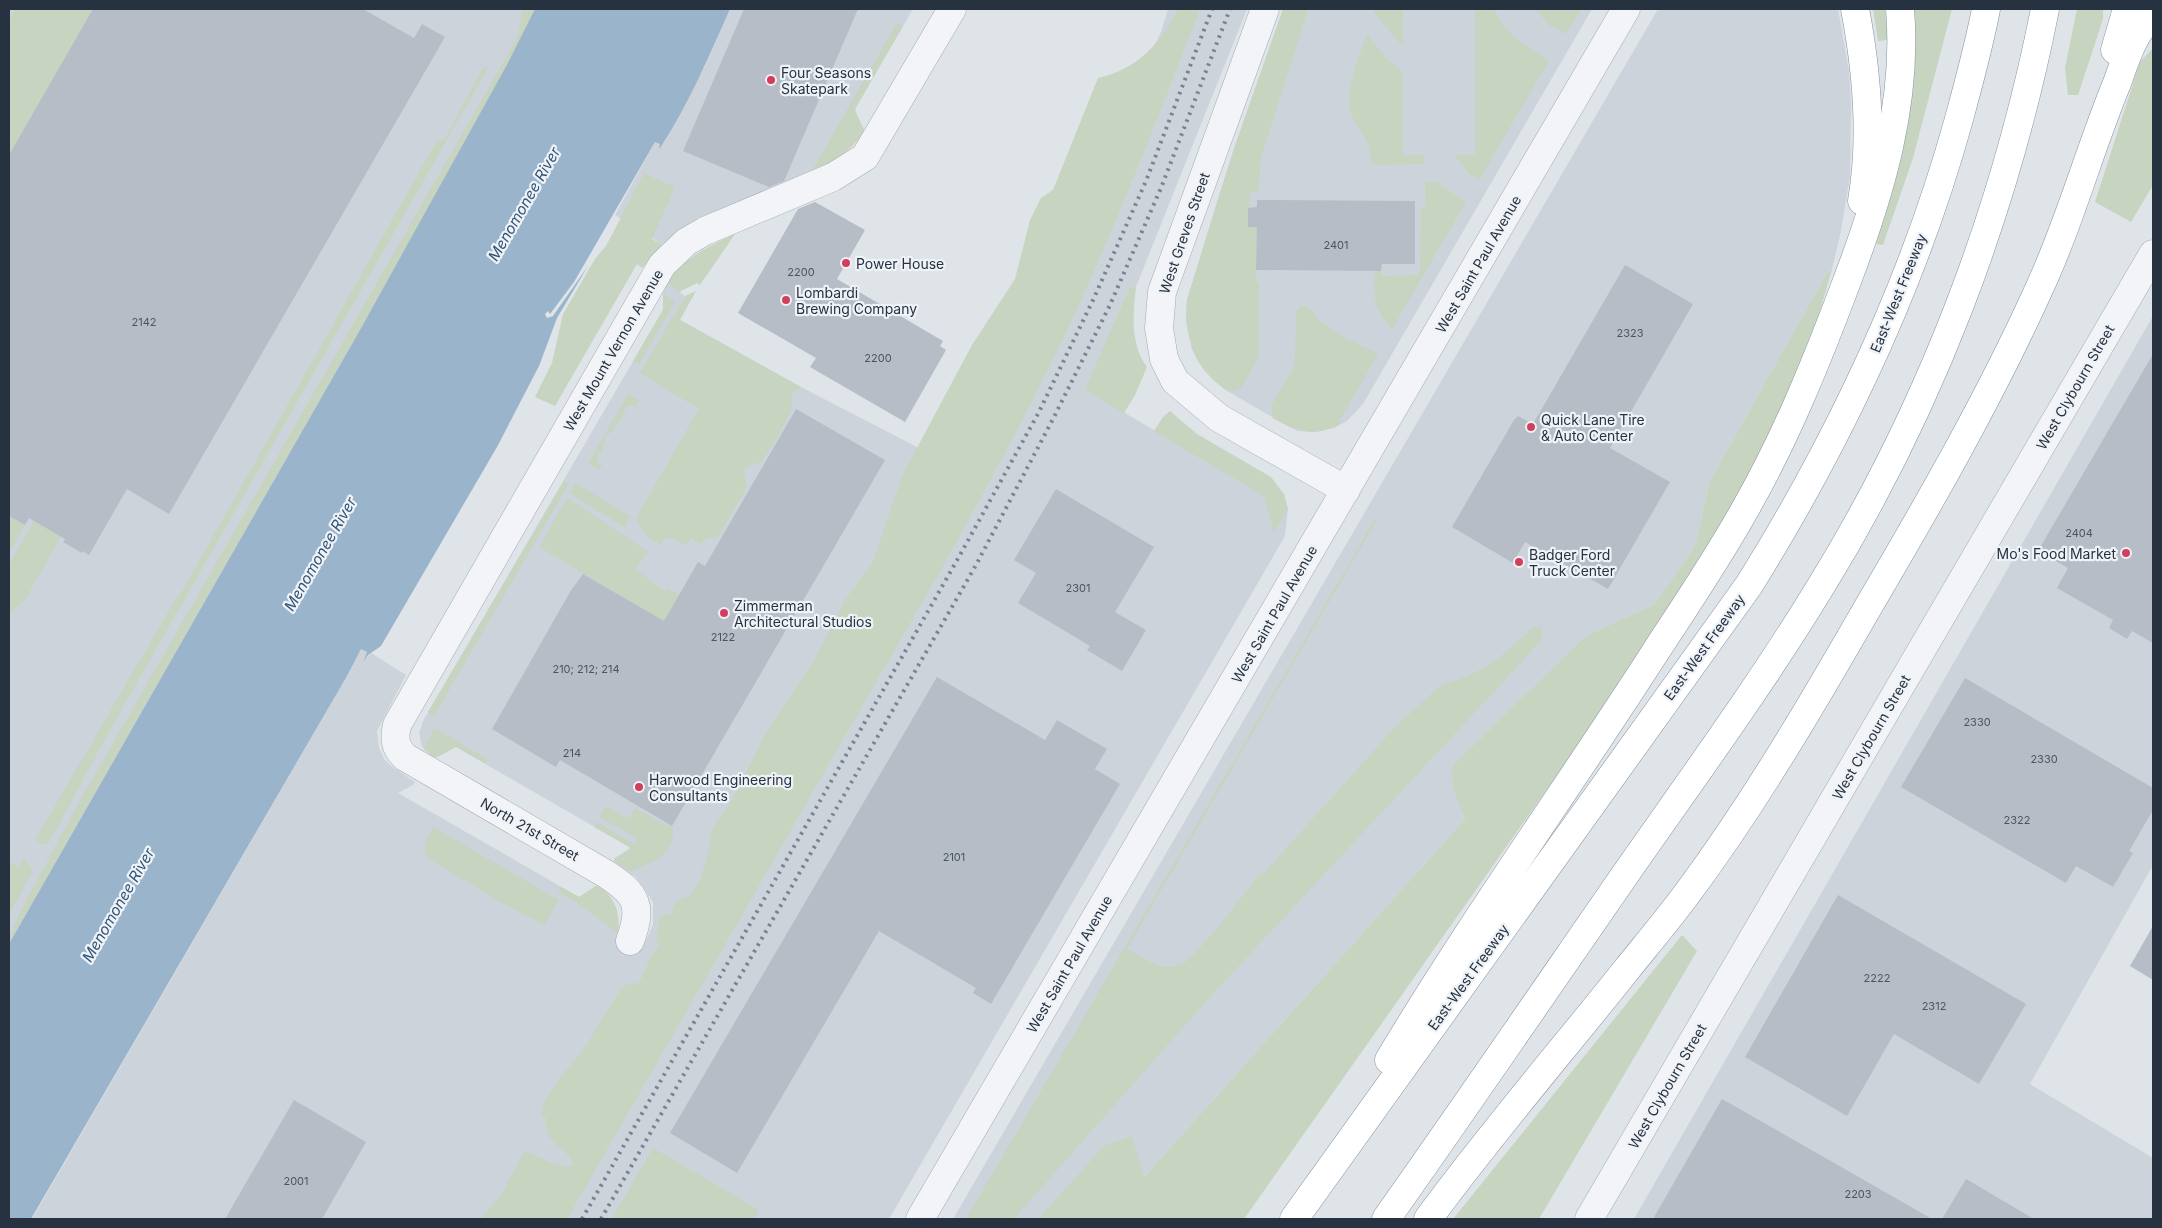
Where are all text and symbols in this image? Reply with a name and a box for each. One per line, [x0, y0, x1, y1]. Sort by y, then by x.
place label: Four Seasons Skatepark [781, 64, 871, 97]
marker: Four Seasons Skatepark [765, 74, 777, 86]
water label: Menomonee River [484, 143, 564, 264]
street label: West Greves Street [1155, 170, 1213, 296]
street label: West Saint Paul Avenue [1432, 192, 1524, 336]
street label: East-West Freeway [1866, 231, 1930, 355]
house number: 2401 [1323, 238, 1349, 252]
place label: Power House [856, 255, 944, 272]
marker: Power House [840, 257, 852, 269]
house number: 2200 [787, 265, 815, 279]
street label: West Mount Vernon Avenue [560, 266, 666, 434]
place label: Lombardi Brewing Company [796, 284, 917, 317]
marker: Lombardi Brewing Company [780, 294, 792, 306]
house number: 2142 [132, 315, 157, 329]
street label: West Clybourn Street [2032, 321, 2118, 452]
house number: 2323 [1616, 326, 1644, 340]
house number: 2200 [864, 351, 892, 365]
place label: Quick Lane Tire & Auto Center [1541, 411, 1645, 444]
marker: Quick Lane Tire & Auto Center [1525, 421, 1537, 433]
water label: Menomonee River [280, 493, 360, 614]
house number: 2404 [2065, 526, 2093, 540]
street label: West Saint Paul Avenue [1228, 542, 1320, 686]
place label: Mo's Food Market [1997, 545, 2116, 562]
place label: Badger Ford Truck Center [1529, 546, 1615, 579]
marker: Mo's Food Market [2120, 547, 2132, 559]
marker: Badger Ford Truck Center [1513, 556, 1525, 568]
house number: 2301 [1066, 581, 1090, 595]
street label: East-West Freeway [1660, 591, 1748, 703]
place label: Zimmerman Architectural Studios [734, 597, 872, 630]
marker: Zimmerman Architectural Studios [718, 607, 730, 619]
house number: 2122 [711, 630, 735, 644]
house number: 210; 212; 214 [552, 662, 620, 676]
street label: West Clybourn Street [1828, 671, 1914, 802]
house number: 2330 [1963, 715, 1991, 729]
house number: 214 [563, 746, 581, 760]
house number: 2330 [2030, 752, 2058, 766]
place label: Harwood Engineering Consultants [649, 771, 792, 804]
marker: Harwood Engineering Consultants [633, 781, 645, 793]
street label: North 21st Street [478, 794, 583, 864]
house number: 2322 [2004, 813, 2030, 827]
water label: Menomonee River [78, 844, 158, 965]
house number: 2101 [943, 850, 965, 864]
street label: West Saint Paul Avenue [1023, 892, 1115, 1036]
street label: East-West Freeway [1424, 921, 1512, 1033]
house number: 2222 [1864, 971, 1890, 985]
house number: 2312 [1922, 999, 1946, 1013]
street label: West Clybourn Street [1624, 1020, 1710, 1151]
house number: 2001 [283, 1174, 309, 1188]
house number: 2203 [1844, 1187, 1872, 1201]

